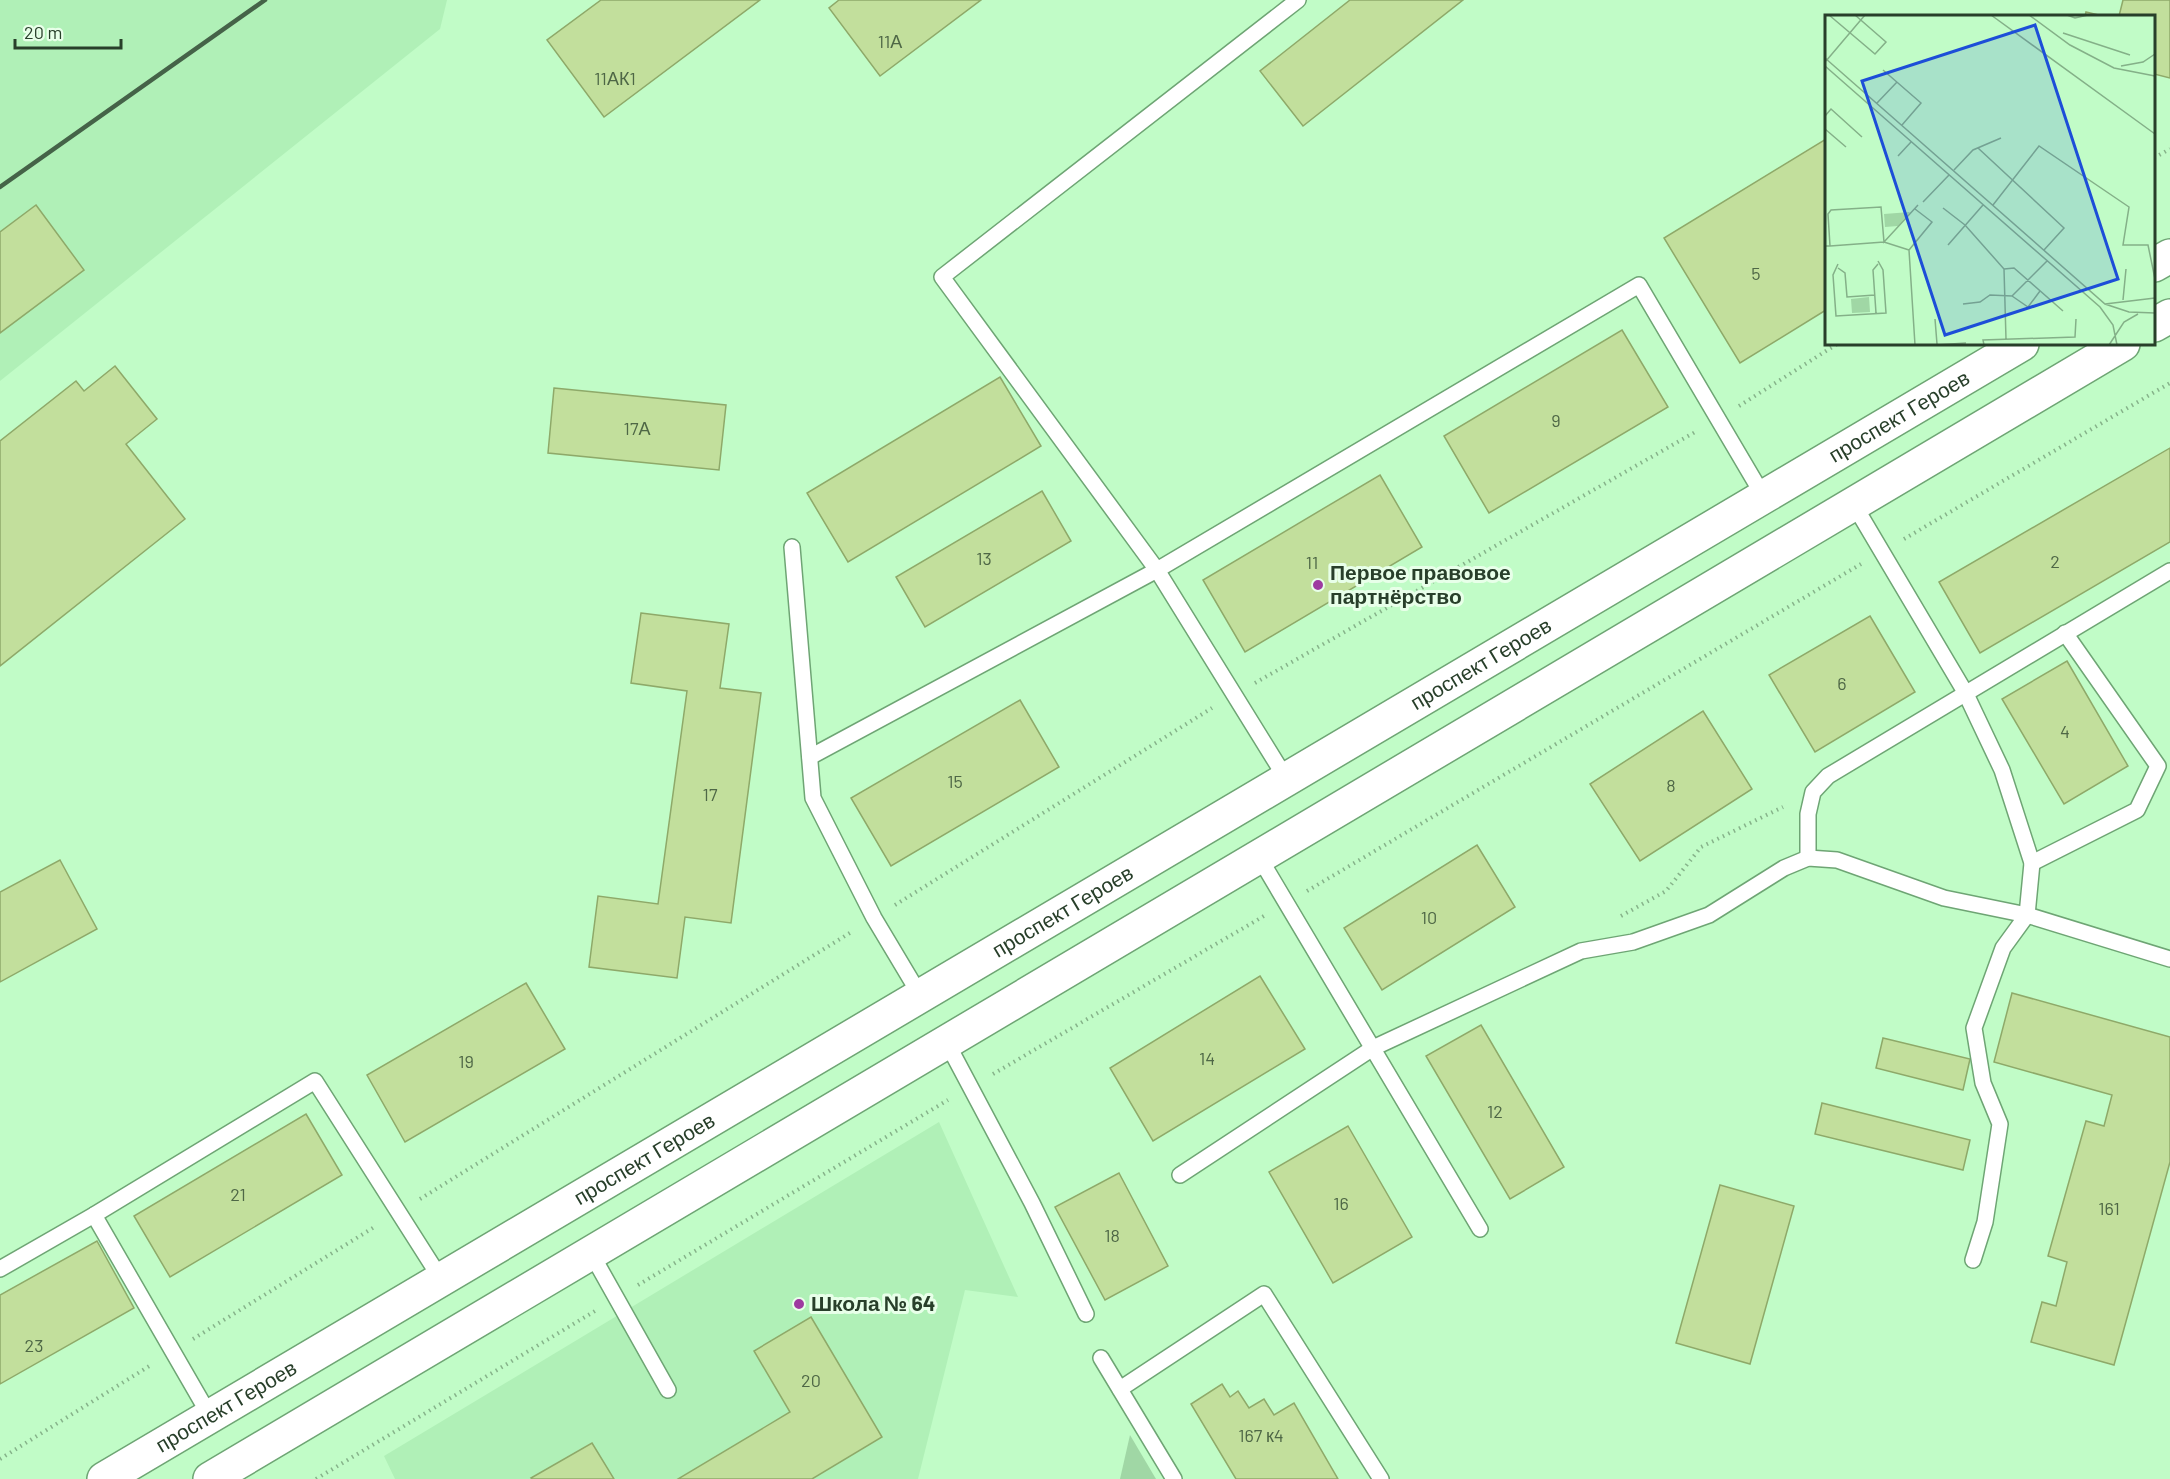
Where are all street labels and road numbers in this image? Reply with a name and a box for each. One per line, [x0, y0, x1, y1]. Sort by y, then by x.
street label: проспект Героев [1823, 364, 1973, 467]
street label: проспект Героев [1405, 612, 1555, 714]
street label: проспект Героев [987, 859, 1137, 962]
street label: проспект Героев [569, 1107, 719, 1209]
street label: проспект Героев [150, 1354, 300, 1457]

